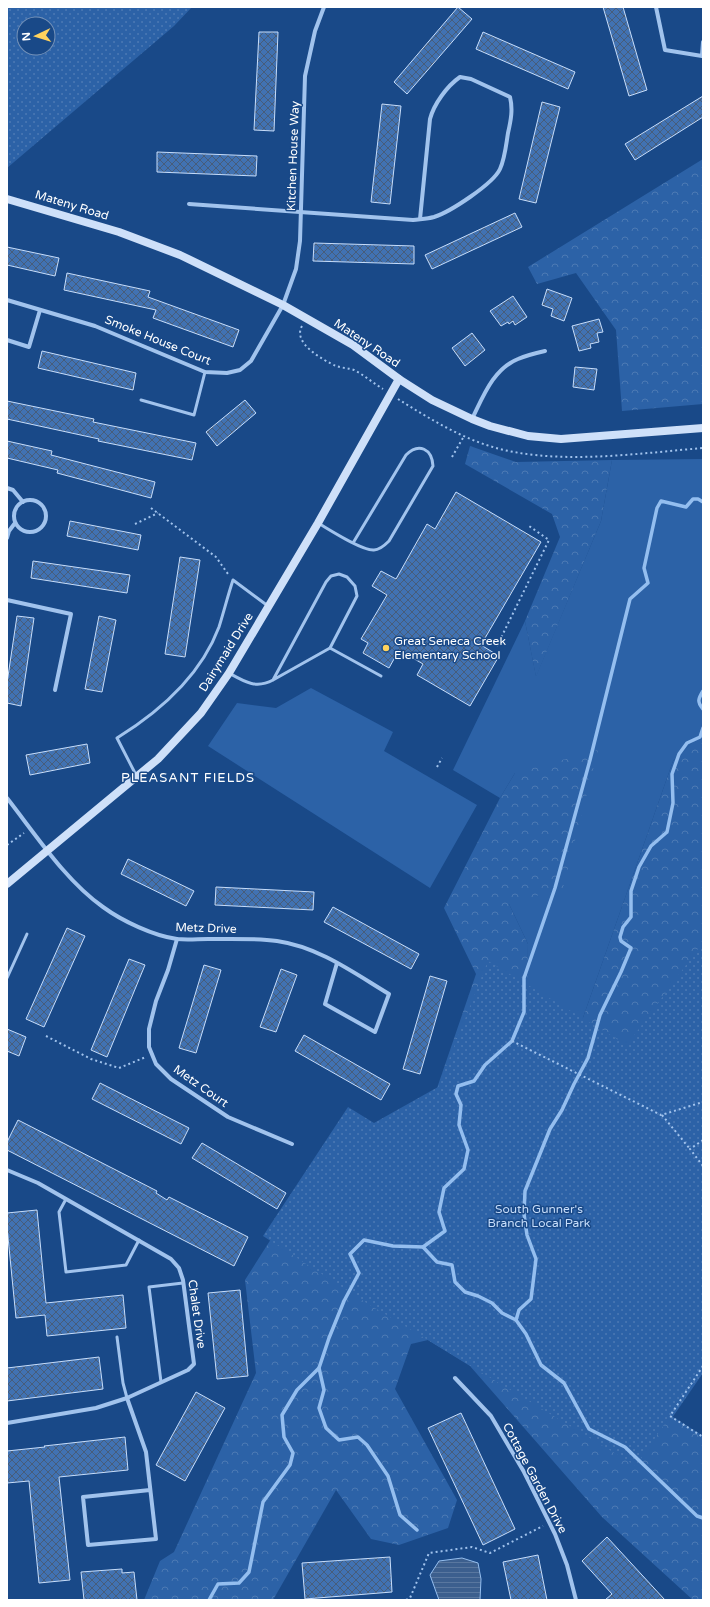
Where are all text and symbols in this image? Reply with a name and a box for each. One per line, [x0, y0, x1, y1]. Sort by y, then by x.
north arrow [16, 16, 56, 56]
text: N [20, 32, 33, 42]
street label: Kitchen House Way [284, 100, 302, 211]
street label: Mateny Road [33, 187, 111, 223]
street label: Smoke House Court [103, 312, 213, 368]
street label: Mateny Road [331, 316, 403, 370]
street label: Dairymaid Drive [196, 610, 256, 694]
place label: Great Seneca Creek Elementary School [394, 634, 506, 662]
marker: Great Seneca Creek Elementary School [381, 643, 391, 653]
district label: PLEASANT FIELDS [121, 770, 255, 786]
street label: Metz Drive [175, 920, 237, 936]
street label: Metz Court [171, 1062, 231, 1110]
park label: South Gunner's Branch Local Park [488, 1202, 591, 1230]
street label: Chalet Drive [185, 1279, 209, 1350]
street label: Cottage Garden Drive [500, 1420, 570, 1536]

